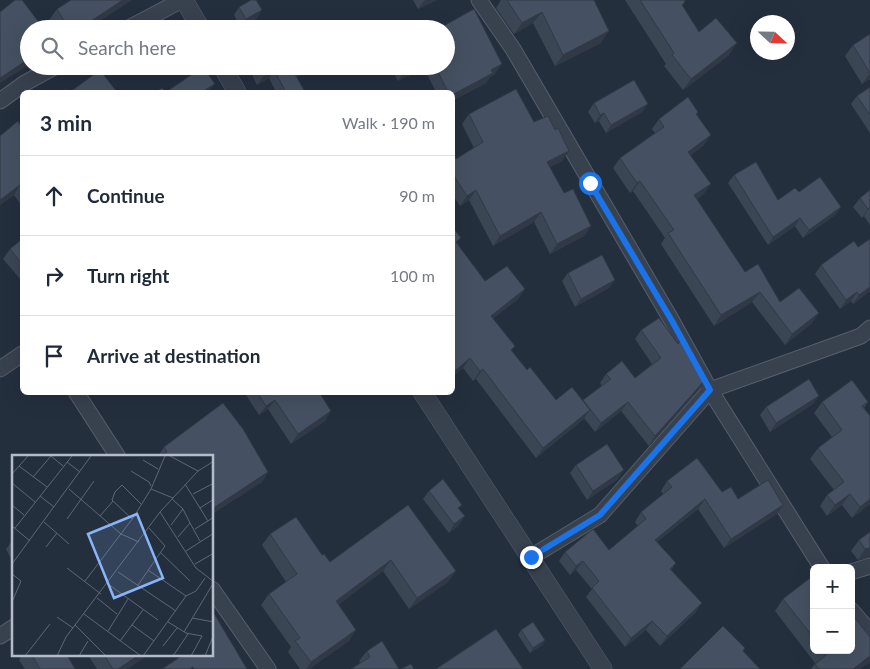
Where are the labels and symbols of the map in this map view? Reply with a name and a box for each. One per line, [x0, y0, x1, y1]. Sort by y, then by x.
north arrow [750, 15, 795, 60]
route start [579, 172, 602, 195]
inset map [12, 455, 214, 656]
route end [520, 546, 543, 569]

